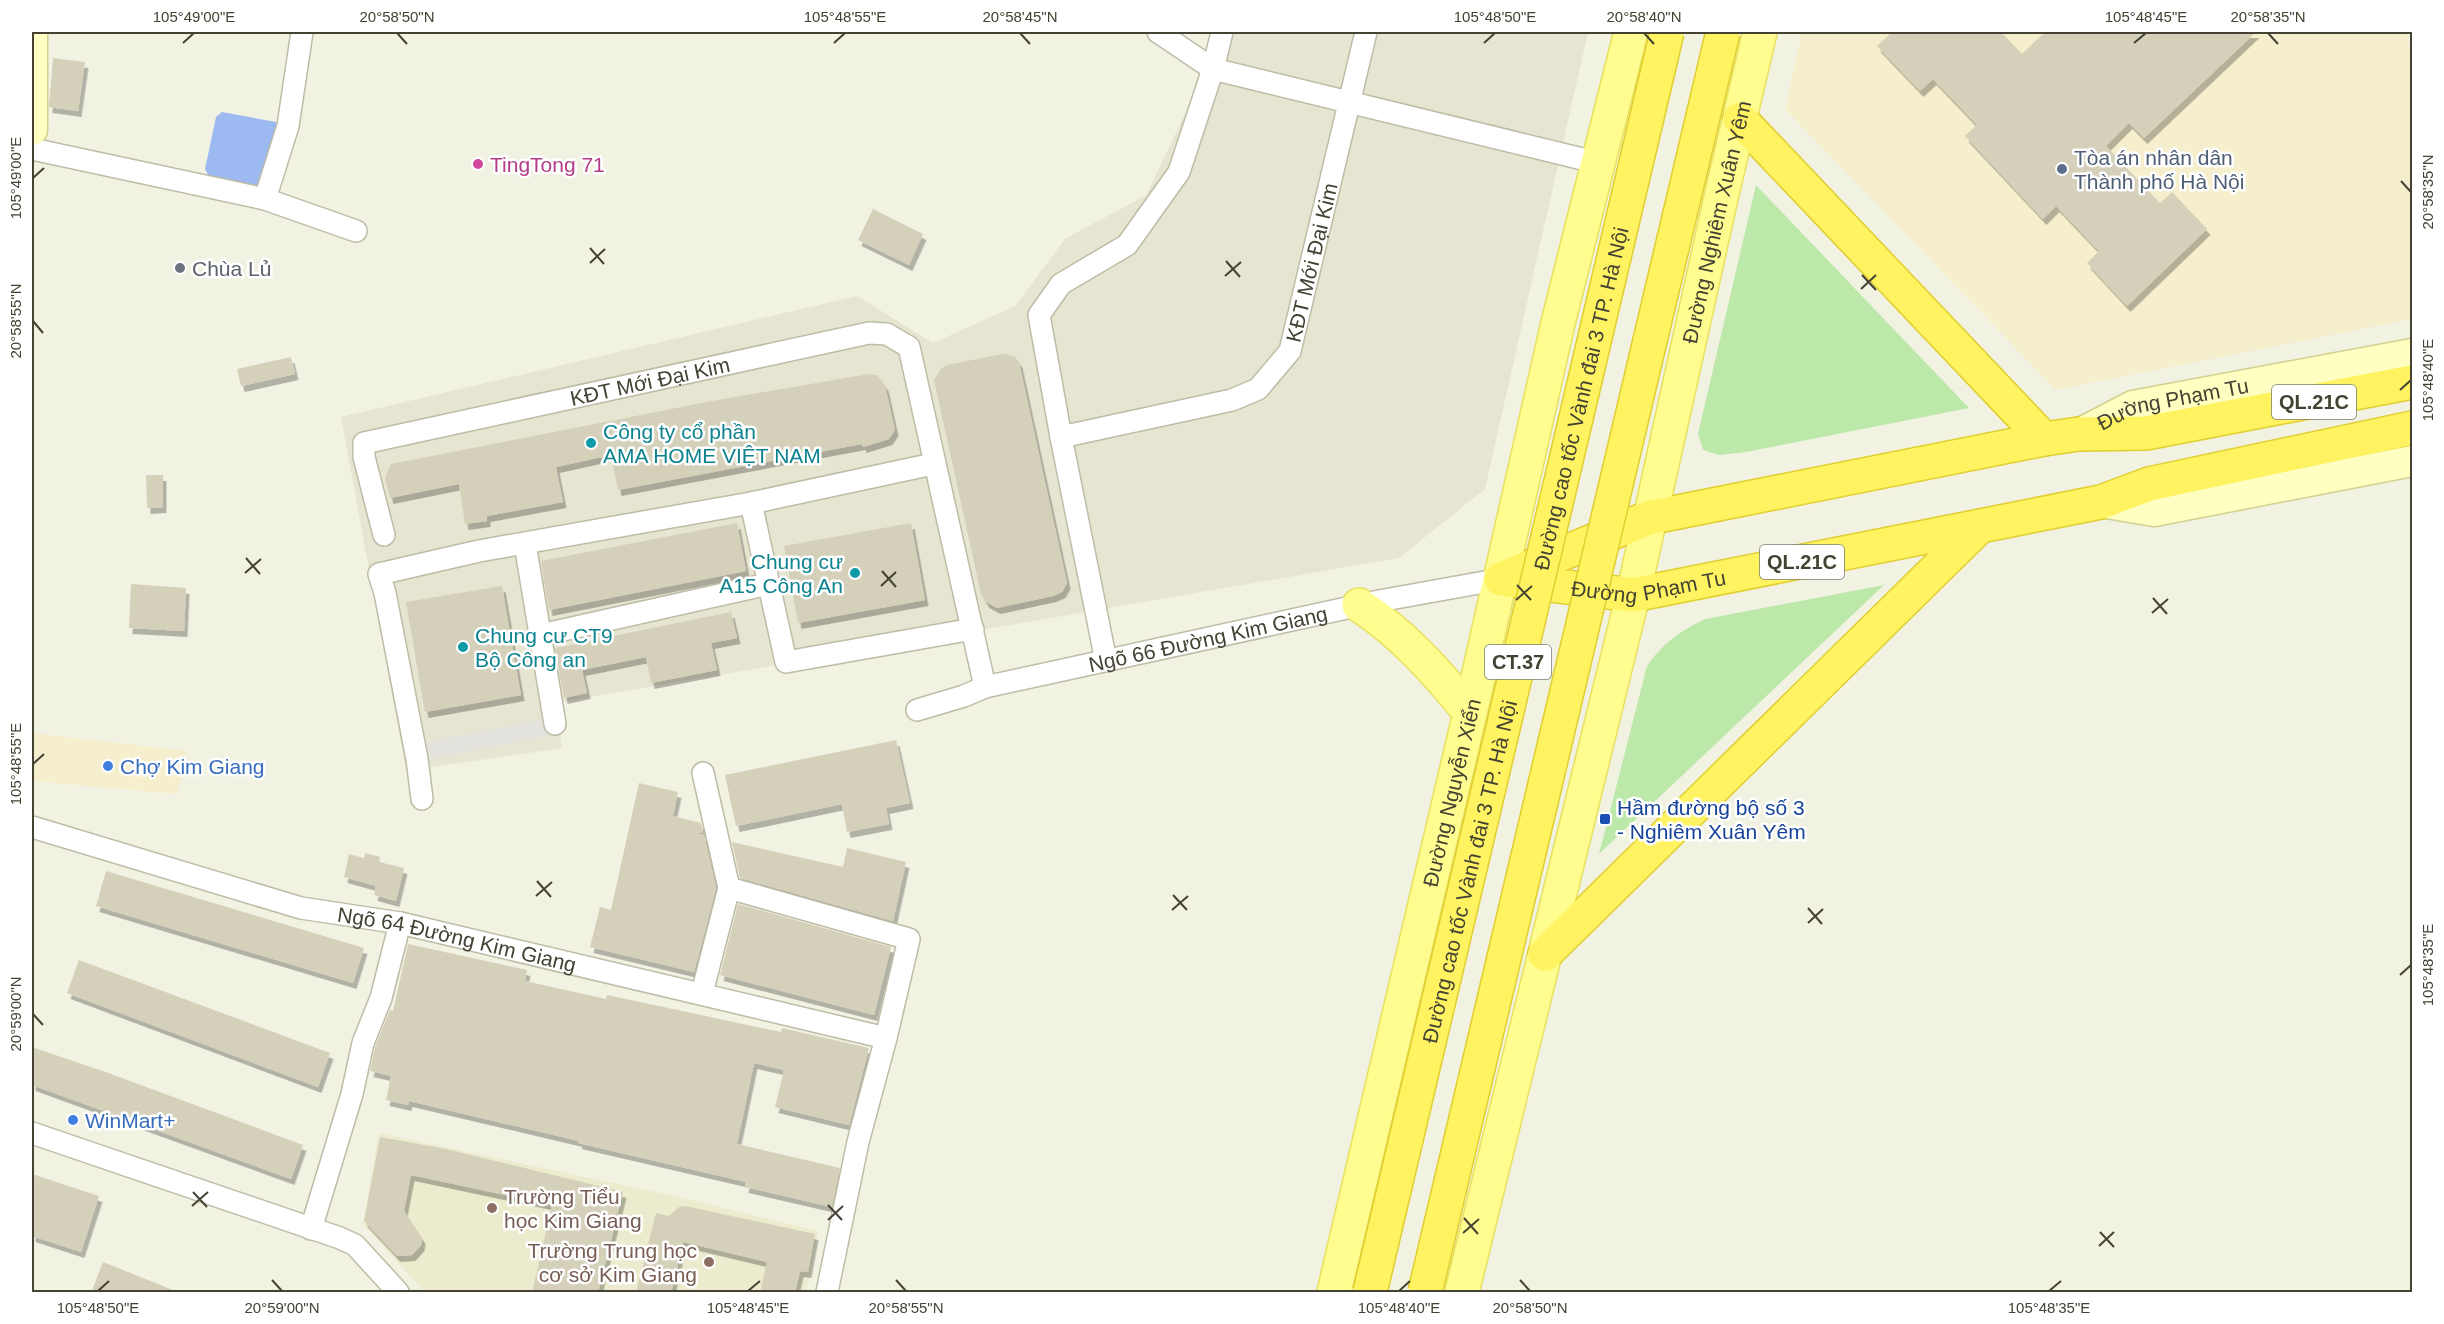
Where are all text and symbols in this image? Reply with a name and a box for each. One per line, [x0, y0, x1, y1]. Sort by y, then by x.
text: 105°49'00"E [153, 8, 235, 25]
text: 20°58'50"N [359, 8, 435, 25]
text: 105°48'55"E [804, 8, 886, 25]
text: 20°58'45"N [982, 8, 1058, 25]
text: 105°48'50"E [1454, 8, 1536, 25]
text: 20°58'40"N [1606, 8, 1682, 25]
text: 105°48'45"E [2105, 8, 2187, 25]
text: 20°58'35"N [2230, 8, 2306, 25]
street label: Đường Nghiêm Xuân Yêm [1678, 98, 1755, 345]
text: 105°49'00"E [7, 137, 24, 219]
place label: Tòa án nhân dân Thành phố Hà Nội [2074, 146, 2244, 193]
place label: TingTong 71 [490, 153, 605, 176]
text: 20°58'35"N [2419, 154, 2436, 230]
marker: TingTong 71 [471, 157, 485, 171]
marker: Tòa án nhân dân Thành phố Hà Nội [2055, 162, 2069, 176]
street label: KĐT Mới Đại Kim [1281, 180, 1341, 344]
street label: Đường cao tốc Vành đai 3 TP. Hà Nội [1529, 225, 1632, 572]
place label: Chùa Lủ [192, 257, 271, 280]
marker: Chùa Lủ [173, 261, 187, 275]
text: 20°58'55"N [7, 283, 24, 359]
text: 105°48'40"E [2419, 339, 2436, 421]
street label: KĐT Mới Đại Kim [568, 352, 732, 409]
street label: Đường Phạm Tu [2093, 373, 2250, 434]
road number: QL.21C [2272, 385, 2356, 419]
place label: Công ty cổ phần AMA HOME VIỆT NAM [603, 420, 821, 467]
marker: Công ty cổ phần AMA HOME VIỆT NAM [584, 436, 598, 450]
road number: QL.21C [1760, 545, 1844, 579]
place label: Chung cư A15 Công An [719, 550, 843, 597]
street label: Đường Phạm Tu [1570, 565, 1728, 607]
marker: Chung cư A15 Công An [848, 566, 862, 580]
street label: Ngõ 66 Đường Kim Giang [1086, 601, 1329, 676]
place label: Chung cư CT9 Bộ Công an [475, 624, 613, 671]
marker: Chung cư CT9 Bộ Công an [456, 640, 470, 654]
road number: CT.37 [1485, 645, 1551, 679]
street label: Đường Nguyễn Xiển [1418, 696, 1484, 889]
street label: Đường cao tốc Vành đai 3 TP. Hà Nội [1418, 698, 1521, 1045]
text: 105°48'55"E [7, 723, 24, 805]
place label: Chợ Kim Giang [120, 755, 265, 778]
marker: Chợ Kim Giang [101, 759, 115, 773]
place label: Hầm đường bộ số 3 - Nghiêm Xuân Yêm [1617, 796, 1806, 843]
marker: Hầm đường bộ số 3 - Nghiêm Xuân Yêm [1598, 812, 1612, 826]
street label: Ngõ 64 Đường Kim Giang [336, 902, 579, 976]
text: 105°48'35"E [2419, 924, 2436, 1006]
text: 20°59'00"N [7, 976, 24, 1052]
place label: WinMart+ [85, 1109, 175, 1132]
marker: WinMart+ [66, 1113, 80, 1127]
place label: Trường Tiểu học Kim Giang [504, 1185, 642, 1232]
marker: Trường Tiểu học Kim Giang [485, 1201, 499, 1215]
place label: Trường Trung học cơ sở Kim Giang [528, 1239, 697, 1286]
marker: Trường Trung học cơ sở Kim Giang [702, 1255, 716, 1269]
text: 105°48'50"E [57, 1299, 139, 1316]
text: 20°59'00"N [244, 1299, 320, 1316]
text: 105°48'45"E [707, 1299, 789, 1316]
text: 20°58'55"N [868, 1299, 944, 1316]
text: 105°48'40"E [1358, 1299, 1440, 1316]
text: 20°58'50"N [1492, 1299, 1568, 1316]
text: 105°48'35"E [2008, 1299, 2090, 1316]

